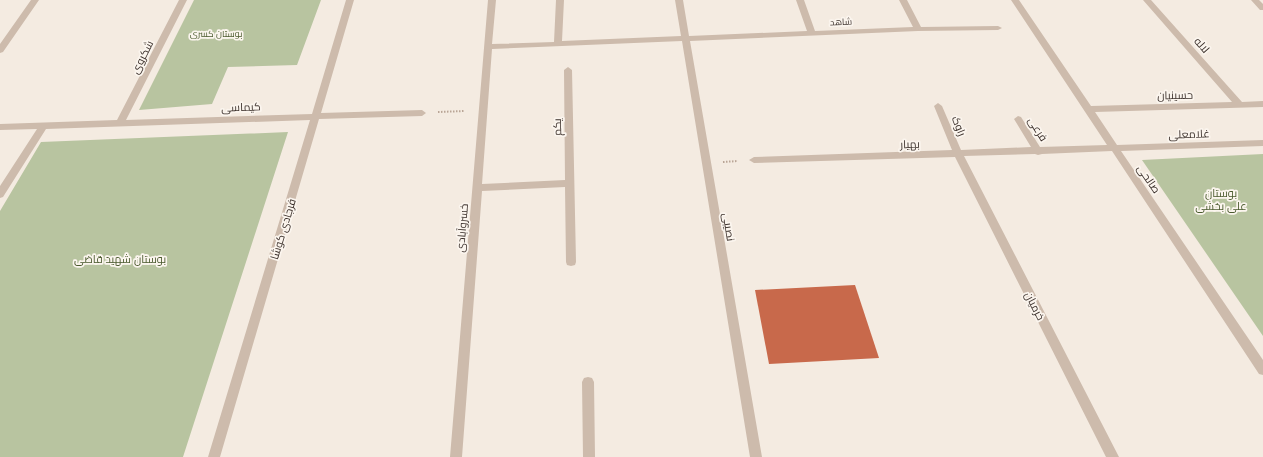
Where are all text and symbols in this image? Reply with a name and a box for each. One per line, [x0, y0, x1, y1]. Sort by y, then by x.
street label: شاهد [830, 17, 852, 27]
park label: بوستان کسری [190, 29, 242, 39]
street label: لاله [1191, 35, 1212, 56]
street label: شکروی [129, 38, 156, 76]
street label: حسینیان [1157, 89, 1193, 102]
street label: کیماسی [221, 100, 261, 115]
street label: راوک [949, 114, 968, 138]
street label: فرعی [1025, 115, 1050, 144]
street label: یکم [551, 118, 565, 136]
street label: غلامعلی [1168, 127, 1210, 142]
street label: بهیار [899, 138, 920, 151]
street label: صالحی [1134, 163, 1163, 196]
park label: بوستان علی بخشی [1195, 187, 1247, 213]
street label: فرجادی کوشا [268, 197, 299, 261]
street label: خسروآبادی [454, 203, 471, 253]
street label: نصیبی [720, 212, 737, 242]
park label: بوستان شهید قاضی [74, 253, 166, 266]
street label: خرمیان [1022, 290, 1047, 323]

